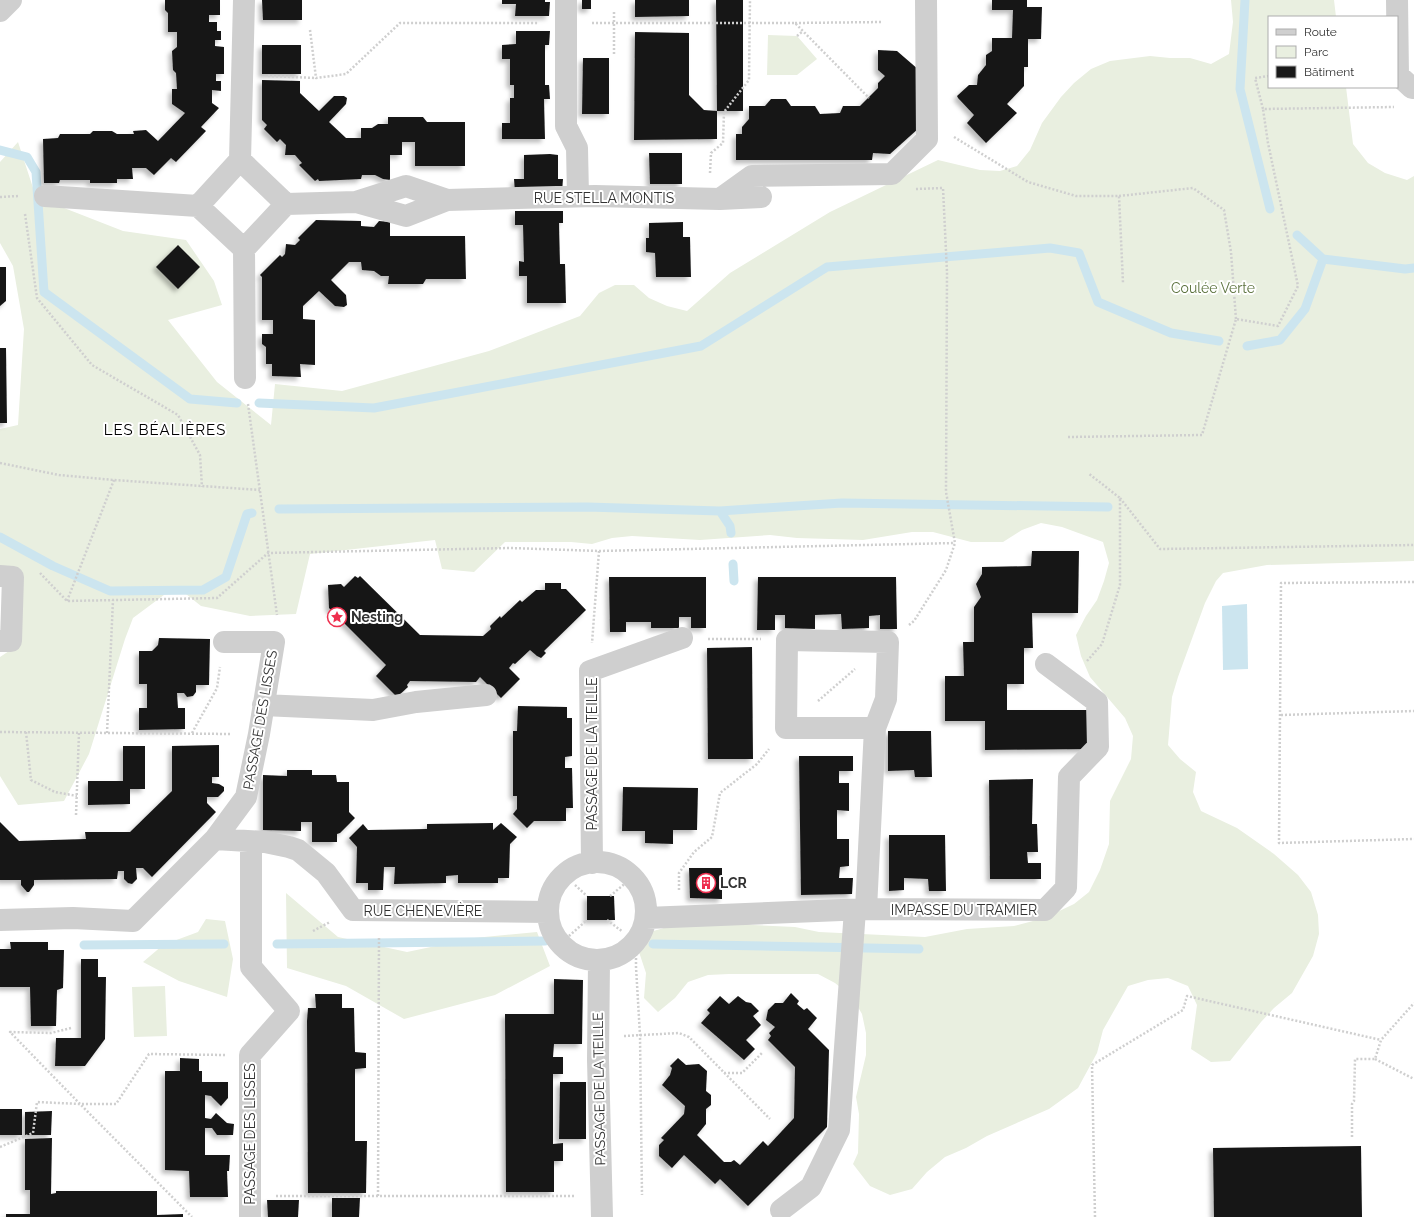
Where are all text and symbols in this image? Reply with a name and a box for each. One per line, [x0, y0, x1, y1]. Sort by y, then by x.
legend [1268, 16, 1398, 88]
text: Route [1304, 25, 1337, 39]
text: Parc [1304, 45, 1329, 59]
text: Bâtiment [1304, 65, 1354, 79]
street label: RUE STELLA MONTIS [534, 190, 675, 206]
park label: Coulée Verte [1171, 280, 1255, 296]
district label: LES BÉALIÈRES [104, 421, 226, 439]
place icon: Nesting [326, 606, 348, 628]
place label: Nesting [351, 609, 403, 625]
street label: PASSAGE DES LISSES [240, 648, 280, 791]
street label: PASSAGE DE LA TEILLE [584, 677, 600, 831]
building icon: LCR [695, 872, 717, 894]
place label: LCR [720, 875, 748, 891]
street label: RUE CHENEVIÈRE [364, 902, 482, 919]
street label: IMPASSE DU TRAMIER [891, 902, 1037, 918]
street label: PASSAGE DE LA TEILLE [590, 1012, 608, 1166]
street label: PASSAGE DES LISSES [242, 1063, 258, 1205]

